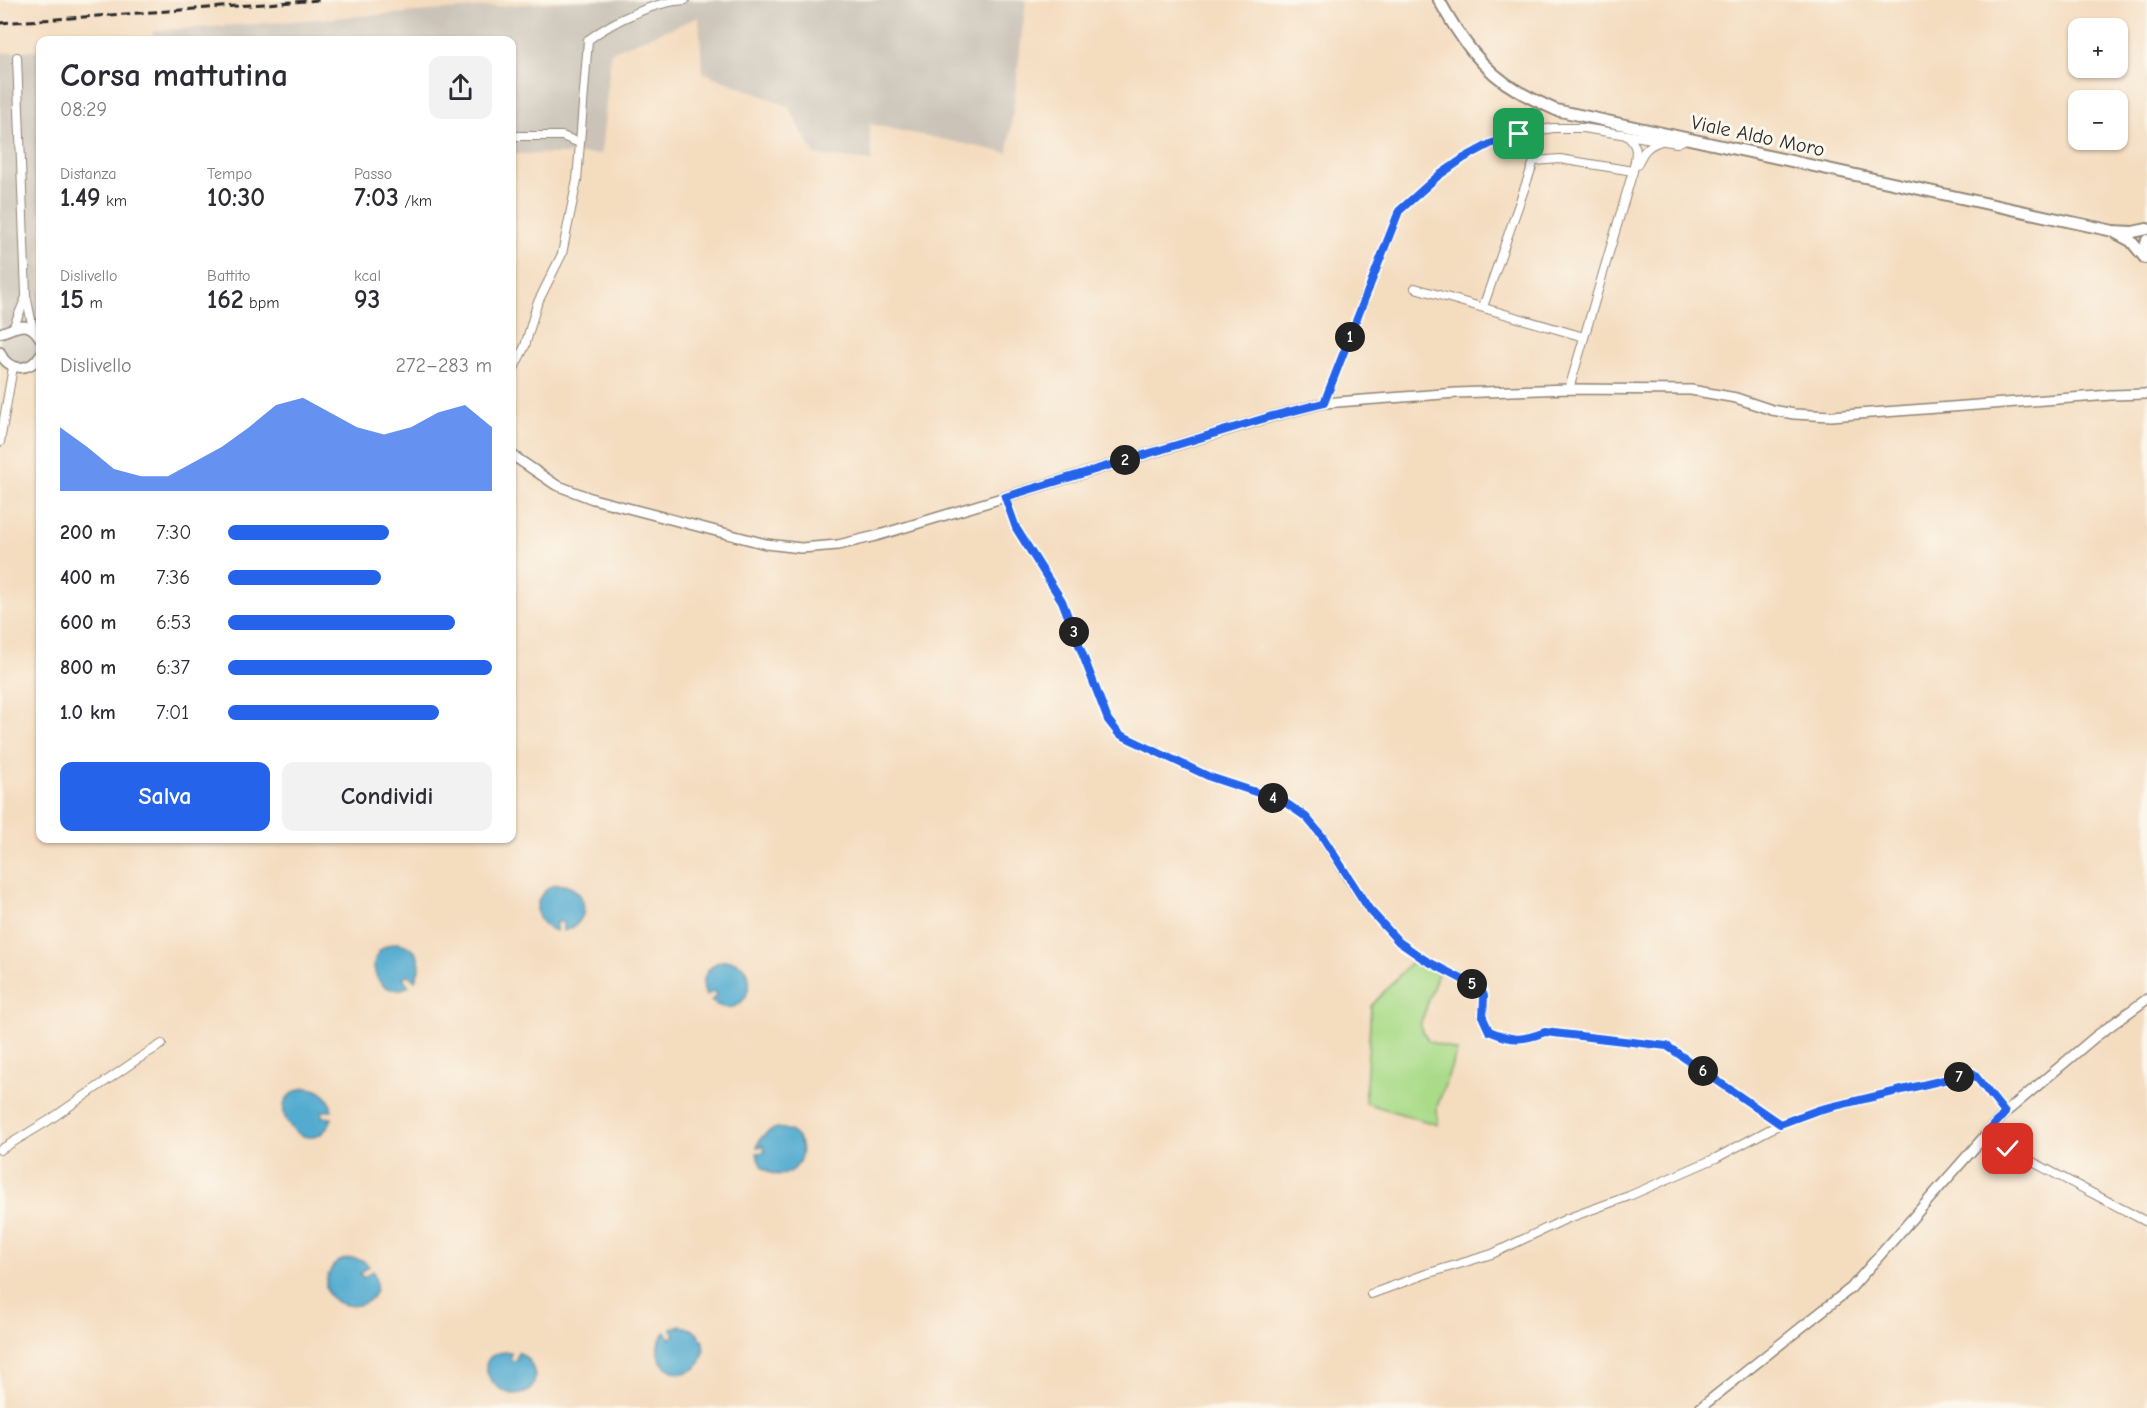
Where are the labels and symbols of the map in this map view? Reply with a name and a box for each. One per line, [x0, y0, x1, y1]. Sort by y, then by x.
pin [1493, 108, 1544, 159]
street label: Viale Aldo Moro [1689, 111, 1827, 161]
pin: 1 [1335, 322, 1365, 352]
pin: 2 [1110, 445, 1140, 475]
pin: 3 [1059, 617, 1089, 647]
pin: 4 [1258, 783, 1288, 813]
pin: 5 [1457, 969, 1487, 999]
pin: 6 [1688, 1056, 1718, 1086]
pin: 7 [1944, 1062, 1974, 1092]
pin [1982, 1123, 2033, 1174]

